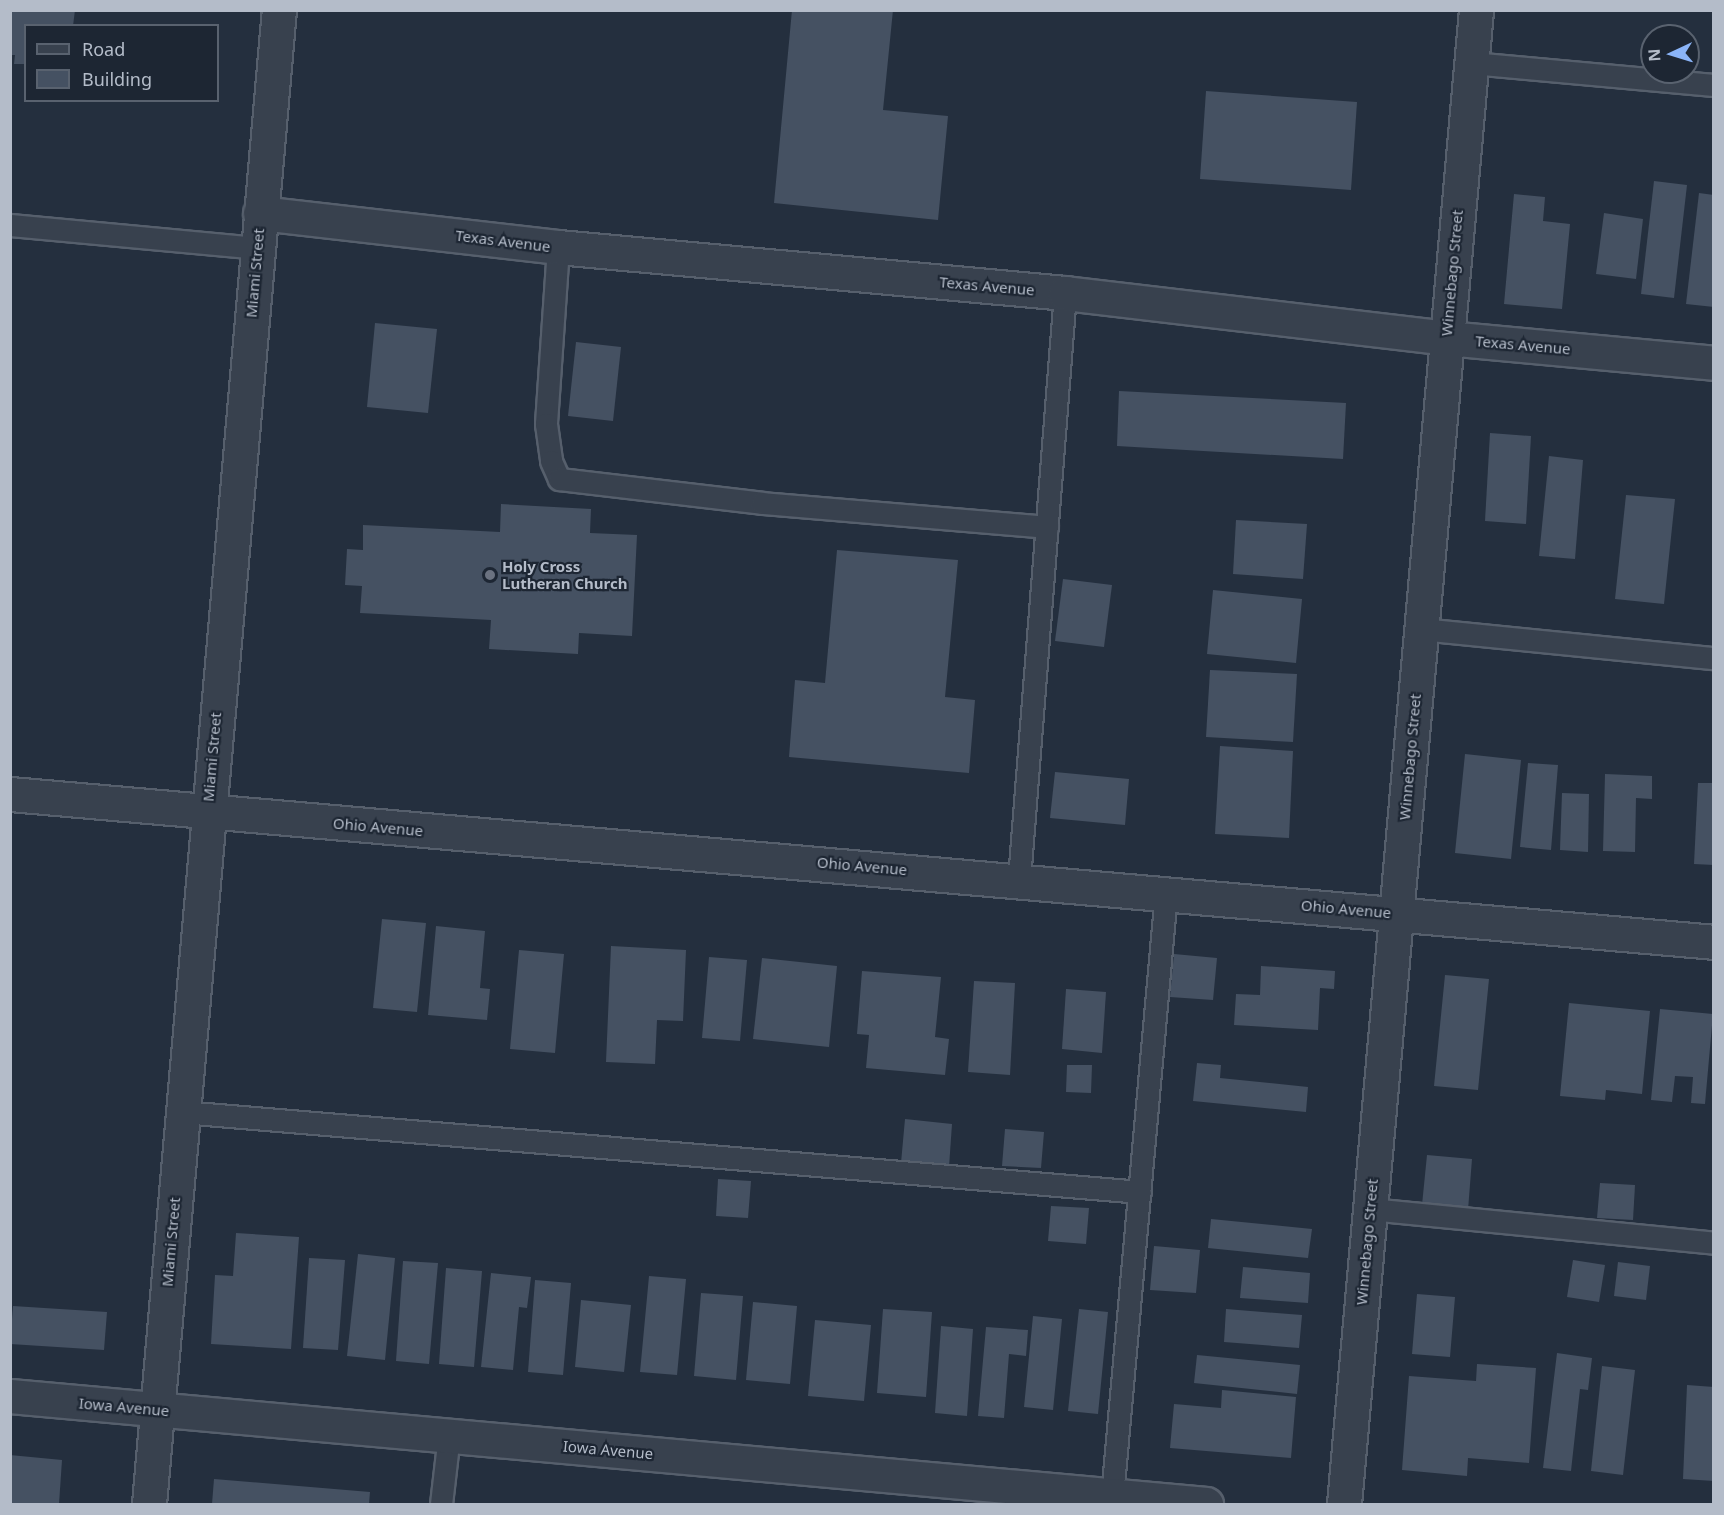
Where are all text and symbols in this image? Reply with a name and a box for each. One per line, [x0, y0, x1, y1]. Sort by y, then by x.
legend [24, 24, 219, 102]
north arrow [1640, 24, 1700, 84]
text: Road [82, 37, 125, 61]
text: N [1643, 48, 1665, 62]
text: Building [82, 67, 152, 91]
street label: Winnebago Street [1438, 209, 1466, 337]
street label: Texas Avenue [454, 226, 552, 256]
street label: Miami Street [242, 228, 268, 318]
street label: Texas Avenue [939, 273, 1035, 299]
street label: Texas Avenue [1475, 332, 1571, 358]
place label: Holy Cross Lutheran Church [502, 557, 627, 592]
marker: Holy Cross Lutheran Church [483, 568, 497, 582]
street label: Winnebago Street [1396, 693, 1424, 821]
street label: Miami Street [199, 712, 225, 802]
street label: Ohio Avenue [332, 814, 424, 840]
street label: Ohio Avenue [816, 853, 908, 879]
street label: Ohio Avenue [1300, 896, 1392, 922]
street label: Winnebago Street [1353, 1178, 1381, 1306]
street label: Miami Street [158, 1197, 184, 1287]
street label: Iowa Avenue [78, 1394, 170, 1420]
street label: Iowa Avenue [562, 1437, 654, 1463]

